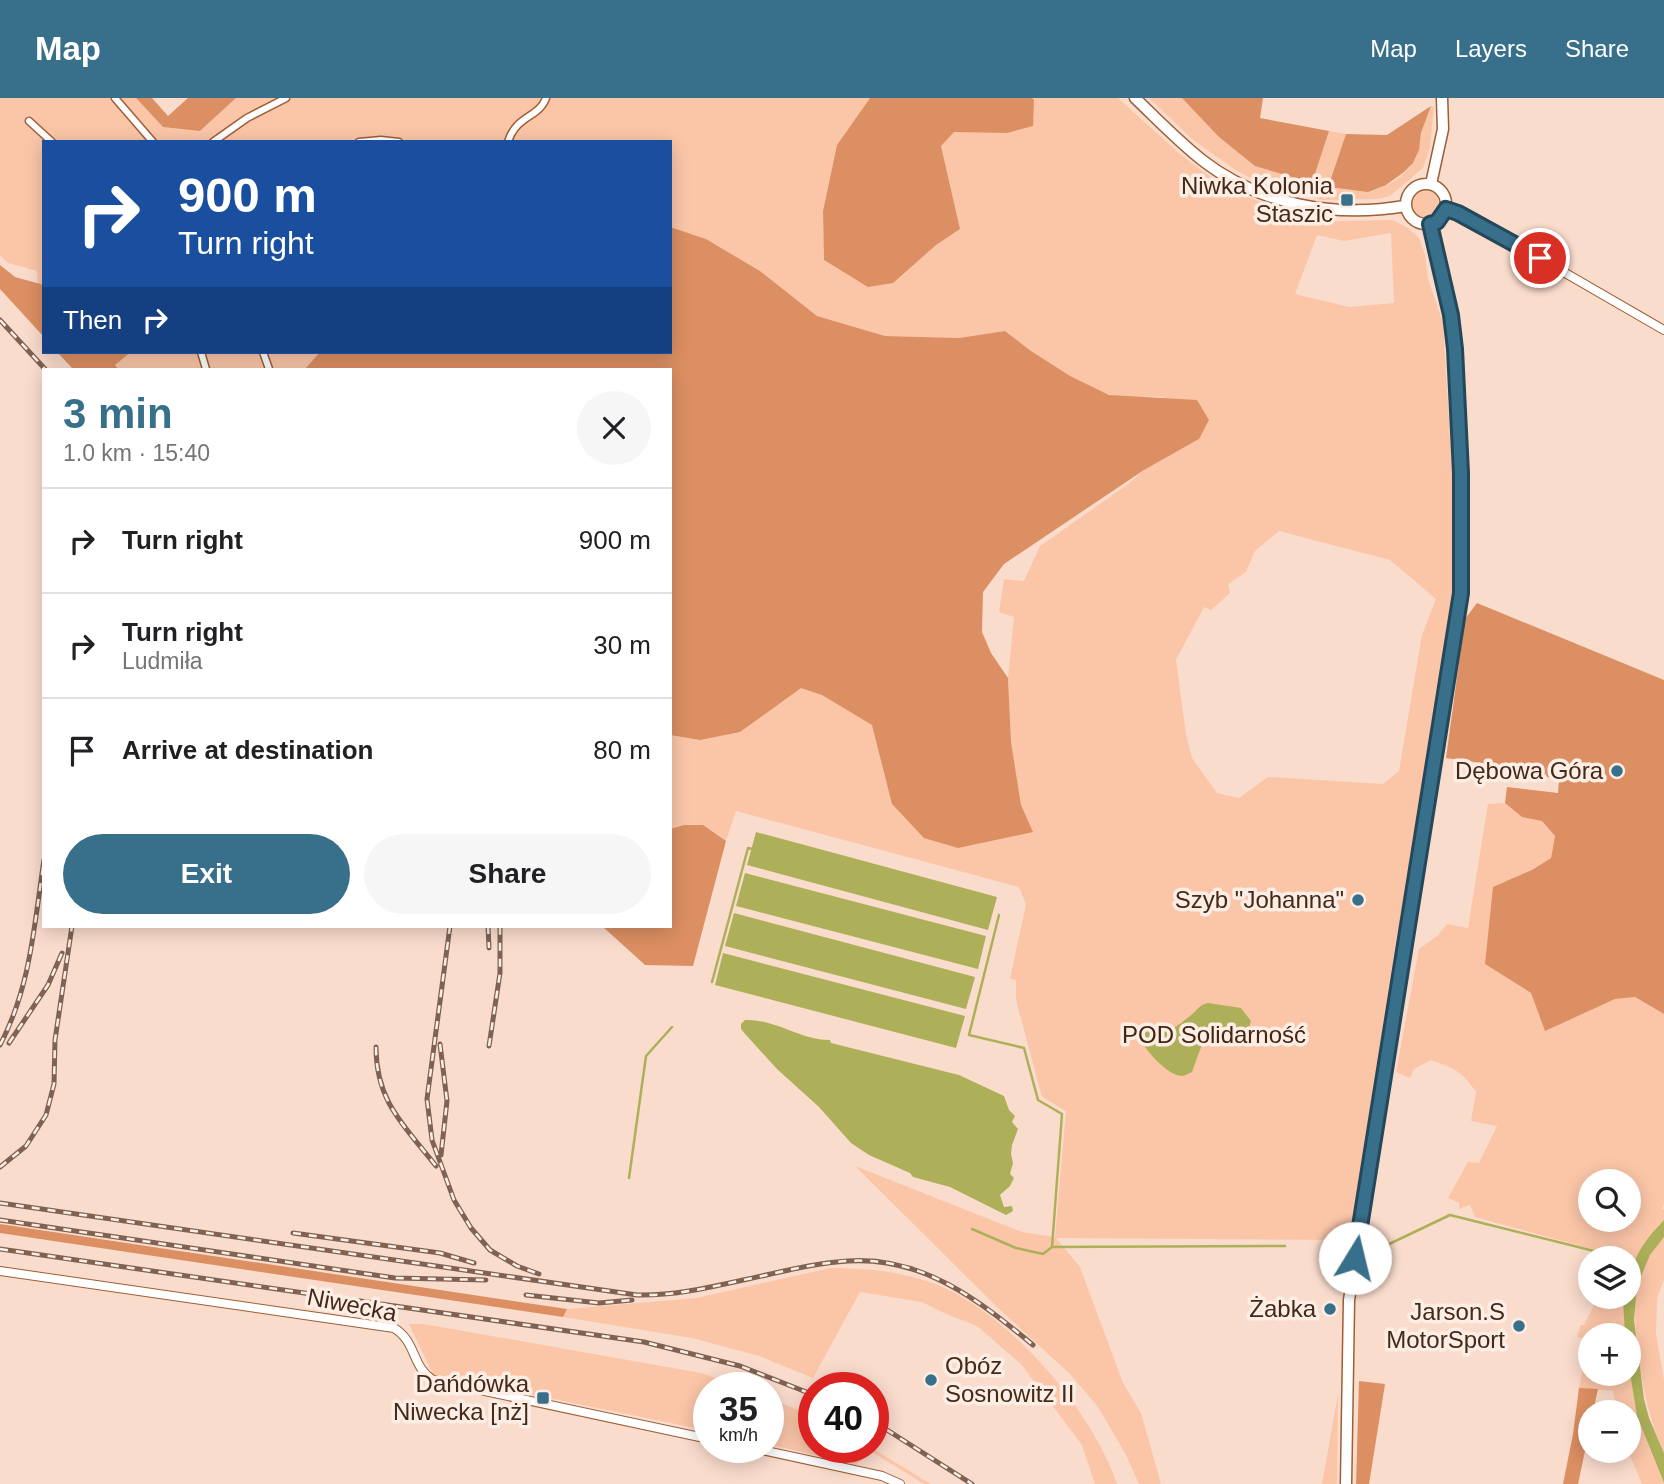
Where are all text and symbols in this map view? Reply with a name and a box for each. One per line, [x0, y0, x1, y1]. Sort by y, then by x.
text: Map [35, 30, 101, 67]
text: Map [1370, 35, 1417, 62]
text: Layers [1455, 35, 1527, 62]
text: Share [1565, 35, 1629, 62]
icon: right [63, 168, 154, 259]
text: 900 m [178, 168, 317, 222]
place label: Niwka Kolonia Staszic [1181, 172, 1334, 227]
marker: Niwka Kolonia Staszic [1339, 192, 1355, 208]
text: Turn right [178, 225, 314, 261]
pin [1510, 228, 1570, 288]
icon: arrive [1521, 239, 1559, 277]
icon: right [136, 301, 174, 339]
text: Then [63, 305, 122, 335]
text: 3 min [63, 390, 173, 437]
button: close [577, 391, 651, 465]
text: 1.0 km · 15:40 [63, 440, 210, 466]
icon: right [63, 522, 101, 560]
text: Turn right [122, 525, 243, 555]
text: 900 m [579, 525, 651, 555]
text: Turn right [122, 617, 243, 647]
icon: right [63, 627, 101, 665]
text: 30 m [593, 630, 651, 660]
text: Ludmiła [122, 648, 203, 674]
icon: arrive [63, 732, 101, 770]
text: Arrive at destination [122, 735, 373, 765]
text: 80 m [593, 735, 651, 765]
place label: Dębowa Góra [1455, 757, 1604, 784]
marker: Dębowa Góra [1609, 763, 1625, 779]
button: Exit [63, 834, 350, 914]
button: Share [364, 834, 651, 914]
place label: Szyb "Johanna" [1175, 886, 1344, 913]
marker: Szyb "Johanna" [1350, 892, 1366, 908]
park label: POD Solidarność [1122, 1021, 1306, 1048]
map controls [1578, 1169, 1641, 1463]
button: search [1578, 1169, 1641, 1232]
position arrow [1318, 1221, 1392, 1295]
button: layers [1578, 1246, 1641, 1309]
street label: Niwecka [305, 1283, 400, 1327]
place label: Żabka [1249, 1295, 1317, 1322]
place label: Jarson.S MotorSport [1386, 1298, 1505, 1353]
marker: Żabka [1322, 1301, 1338, 1317]
marker: Jarson.S MotorSport [1511, 1318, 1527, 1334]
button: + [1578, 1323, 1641, 1386]
place label: Obóz Sosnowitz II [945, 1352, 1074, 1407]
place label: Dańdówka Niwecka [nż] [393, 1370, 530, 1425]
speed limit sign: 40 [798, 1372, 889, 1463]
marker: Obóz Sosnowitz II [923, 1372, 939, 1388]
text: 35 [719, 1389, 758, 1428]
marker: Dańdówka Niwecka [nż] [535, 1390, 551, 1406]
button: − [1578, 1400, 1641, 1463]
text: km/h [719, 1425, 758, 1445]

